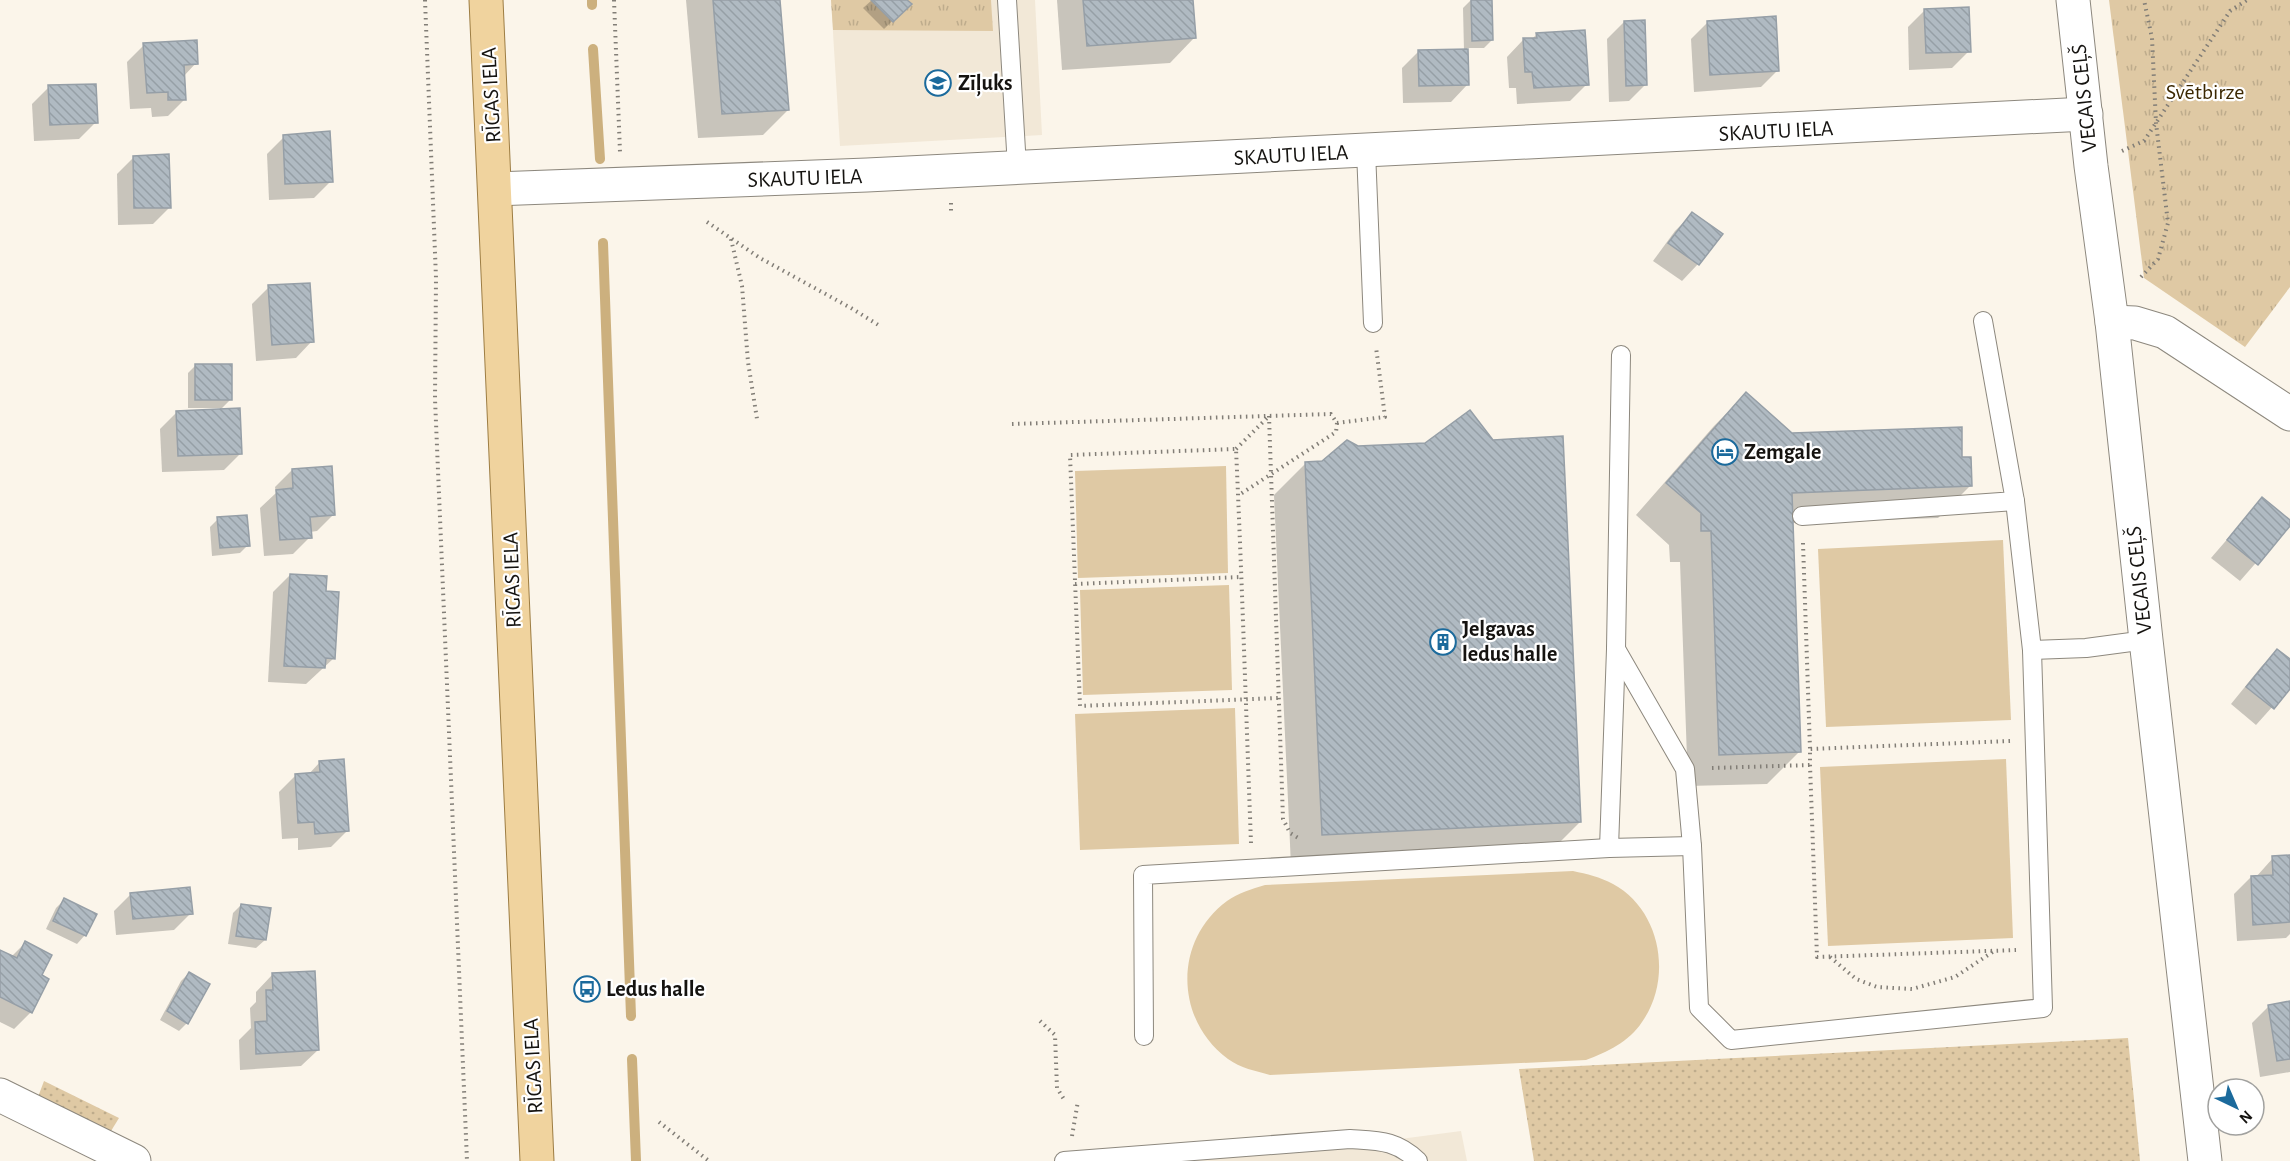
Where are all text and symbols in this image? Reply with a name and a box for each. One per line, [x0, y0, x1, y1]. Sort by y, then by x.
street label: VECAIS CEĻŠ [2066, 43, 2103, 153]
street label: RĪGAS IELA [477, 46, 504, 144]
school or university icon: Zīļuks [923, 68, 953, 98]
place label: Zīļuks [958, 72, 1012, 97]
park label: Svētbirze [2166, 81, 2244, 103]
street label: SKAUTU IELA [1718, 117, 1834, 145]
street label: SKAUTU IELA [1233, 141, 1349, 169]
street label: SKAUTU IELA [747, 165, 863, 191]
hotel icon: Zemgale [1710, 437, 1740, 467]
place label: Zemgale [1744, 441, 1821, 463]
street label: VECAIS CEĻŠ [2121, 525, 2158, 635]
street label: RĪGAS IELA [499, 531, 525, 628]
place label: Jelgavas ledus halle [1462, 618, 1557, 665]
building icon: Jelgavas ledus halle [1428, 627, 1458, 657]
bus stop icon: Ledus halle [572, 974, 602, 1004]
place label: Ledus halle [606, 978, 705, 1000]
street label: RĪGAS IELA [519, 1017, 546, 1115]
north arrow [2206, 1077, 2266, 1137]
text: N [2236, 1107, 2255, 1127]

